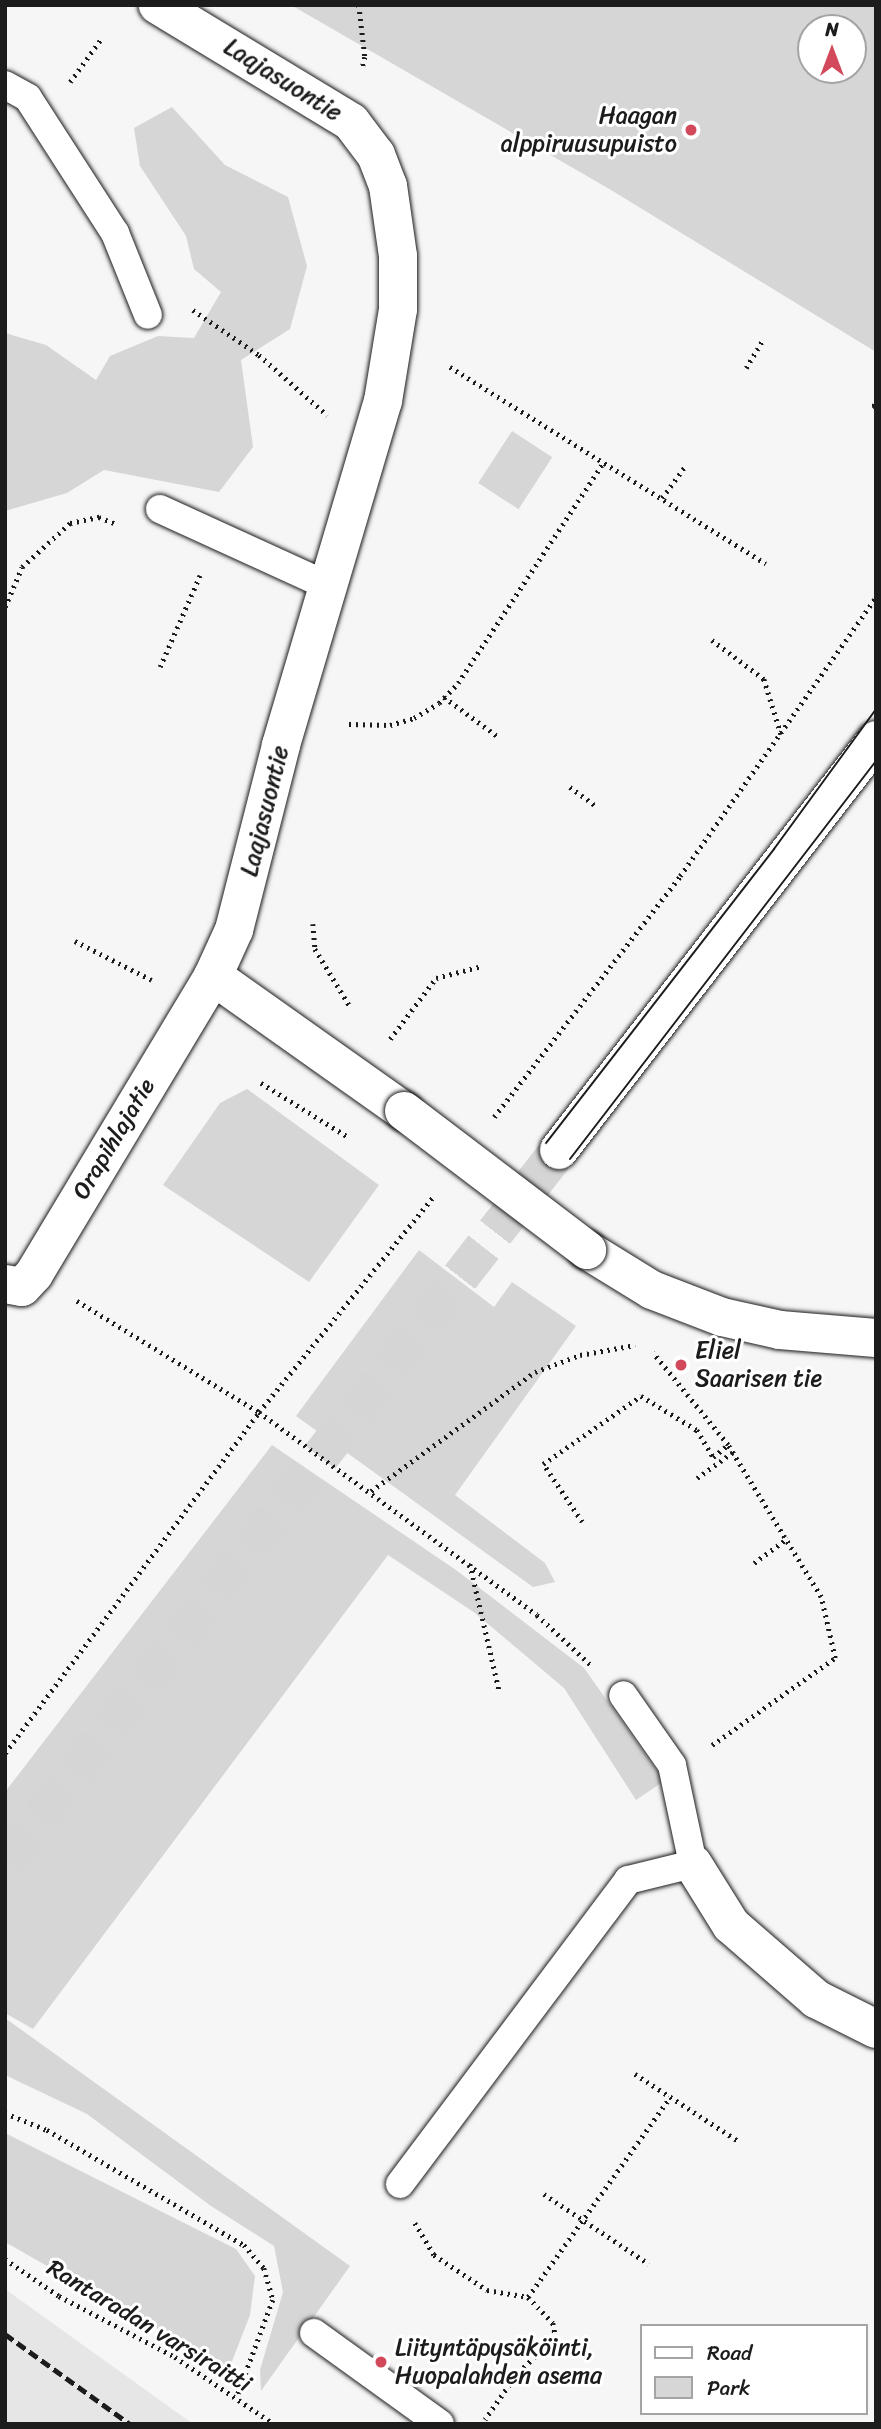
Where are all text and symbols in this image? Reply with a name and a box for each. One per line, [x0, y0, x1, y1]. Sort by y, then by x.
text: N [825, 13, 839, 46]
north arrow [797, 14, 867, 84]
street label: Laajasuontie [219, 32, 347, 128]
place label: Haagan alppiruusupuisto [501, 102, 677, 158]
marker: Haagan alppiruusupuisto [683, 122, 699, 138]
street label: Laajasuontie [235, 743, 295, 879]
street label: Orapihlajatie [67, 1073, 161, 1205]
place label: Eliel Saarisen tie [695, 1337, 823, 1393]
marker: Eliel Saarisen tie [673, 1357, 689, 1373]
street label: Rantaradan varsiraitti [42, 2254, 256, 2398]
legend [640, 2324, 867, 2415]
place label: Liityntäpysäköinti, Huopalahden asema [395, 2334, 603, 2390]
text: Road [707, 2334, 752, 2372]
marker: Liityntäpysäköinti, Huopalahden asema [373, 2354, 389, 2370]
text: Park [707, 2369, 750, 2407]

